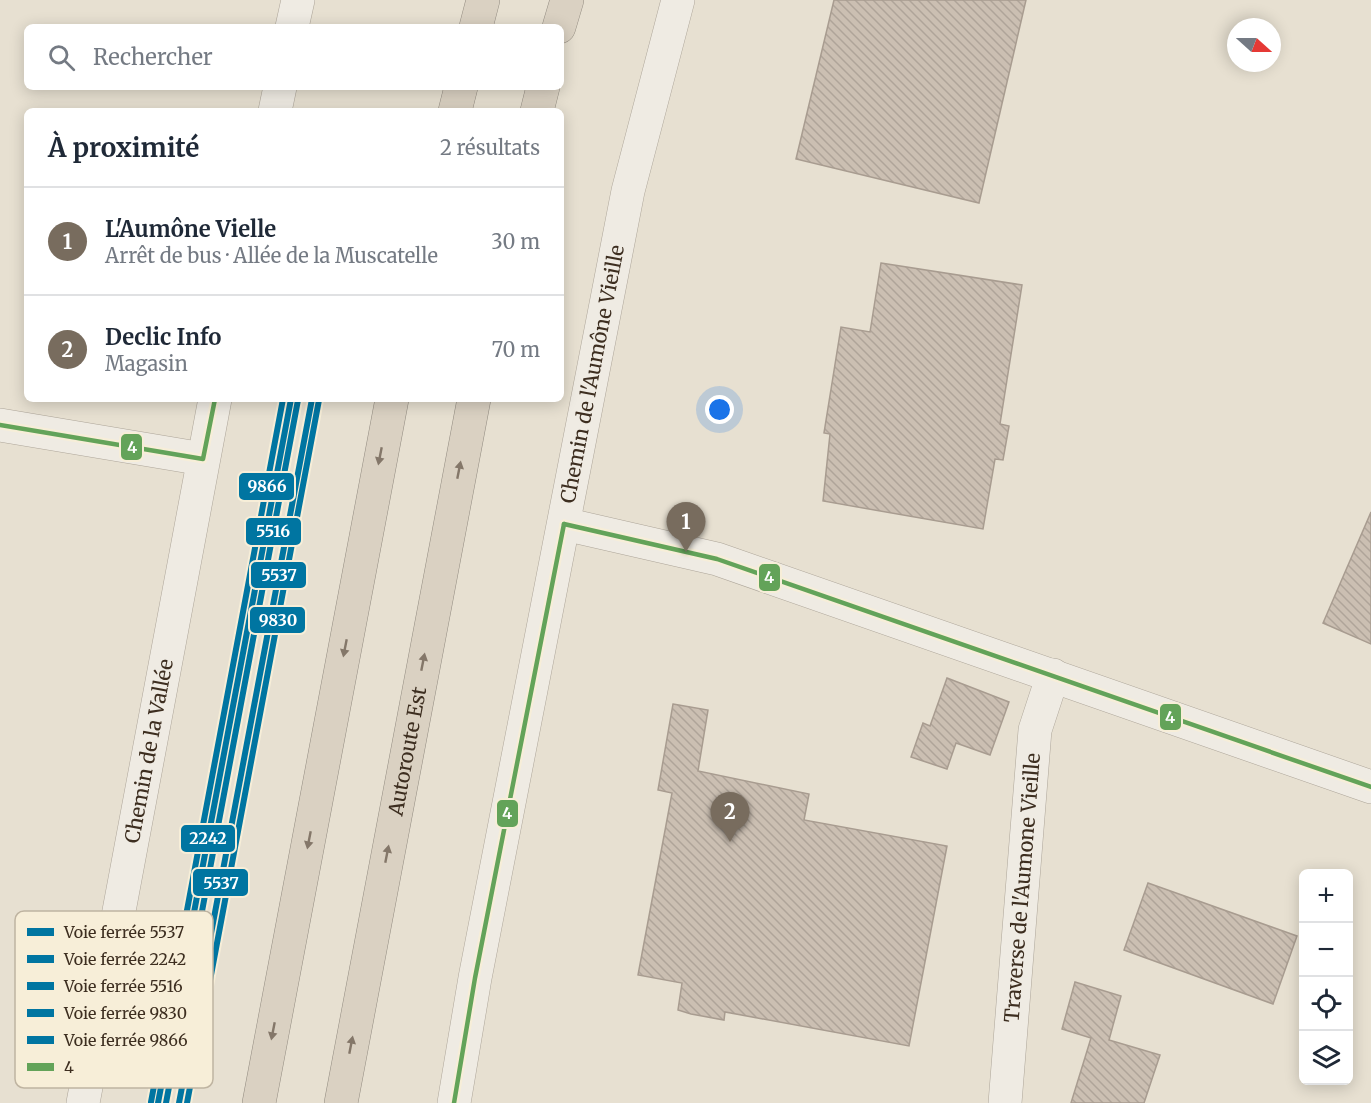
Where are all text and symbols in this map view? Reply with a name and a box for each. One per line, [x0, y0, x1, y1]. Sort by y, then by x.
north arrow [1227, 18, 1281, 72]
search box [24, 24, 564, 90]
icon: search [45, 41, 78, 74]
text: Rechercher [93, 43, 213, 71]
text: À proximité [48, 131, 199, 164]
text: 2 résultats [440, 135, 540, 160]
text: L'Aumône Vielle [105, 215, 276, 243]
text: 1 [63, 229, 72, 254]
text: 30 m [491, 229, 540, 254]
text: Arrêt de bus · Allée de la Muscatelle [105, 243, 438, 268]
street label: Chemin de l'Aumône Vieille [555, 243, 629, 505]
text: Declic Info [105, 323, 221, 351]
text: 2 [62, 337, 73, 362]
text: 70 m [492, 337, 540, 362]
text: Magasin [105, 351, 188, 376]
your location [705, 395, 734, 424]
line badge: 4 [120, 433, 143, 461]
text: 4 [127, 437, 137, 457]
one-way arrow [376, 447, 385, 466]
one-way arrow [455, 461, 464, 480]
line badge: 9866 [238, 472, 295, 501]
text: 9866 [247, 476, 287, 496]
pin: 1 [666, 502, 706, 552]
line badge: 5516 [245, 517, 302, 546]
text: 5516 [256, 521, 290, 541]
line badge: 5537 [250, 561, 307, 589]
line badge: 4 [758, 563, 781, 592]
text: 5537 [261, 565, 297, 585]
text: 4 [764, 567, 774, 587]
line badge: 9830 [249, 606, 306, 634]
text: 9830 [259, 610, 297, 630]
one-way arrow [340, 639, 349, 658]
one-way arrow [419, 652, 428, 671]
street label: Chemin de la Vallée [119, 657, 178, 845]
street label: Autoroute Est [382, 684, 431, 819]
line badge: 4 [1159, 703, 1182, 731]
text: 4 [1165, 707, 1175, 727]
street label: Traverse de l'Aumone Vieille [999, 752, 1045, 1023]
pin: 2 [710, 792, 750, 842]
line badge: 4 [496, 799, 519, 828]
text: 4 [502, 803, 512, 823]
line badge: 2242 [180, 824, 236, 853]
text: 2242 [189, 828, 227, 848]
one-way arrow [304, 830, 313, 849]
one-way arrow [383, 844, 392, 863]
line badge: 5537 [192, 868, 249, 897]
map controls [1299, 869, 1353, 1085]
button: + [1299, 869, 1353, 923]
text: 5537 [203, 873, 239, 893]
legend [15, 911, 213, 1088]
text: Voie ferrée 5537 [63, 922, 184, 942]
button: − [1299, 923, 1353, 977]
text: Voie ferrée 2242 [63, 949, 186, 969]
text: Voie ferrée 5516 [63, 976, 183, 996]
button: locate [1299, 977, 1353, 1031]
text: Voie ferrée 9830 [63, 1003, 187, 1023]
one-way arrow [268, 1022, 277, 1041]
text: Voie ferrée 9866 [63, 1030, 188, 1050]
button: layers [1299, 1031, 1353, 1085]
one-way arrow [347, 1036, 356, 1055]
text: 4 [64, 1057, 74, 1077]

